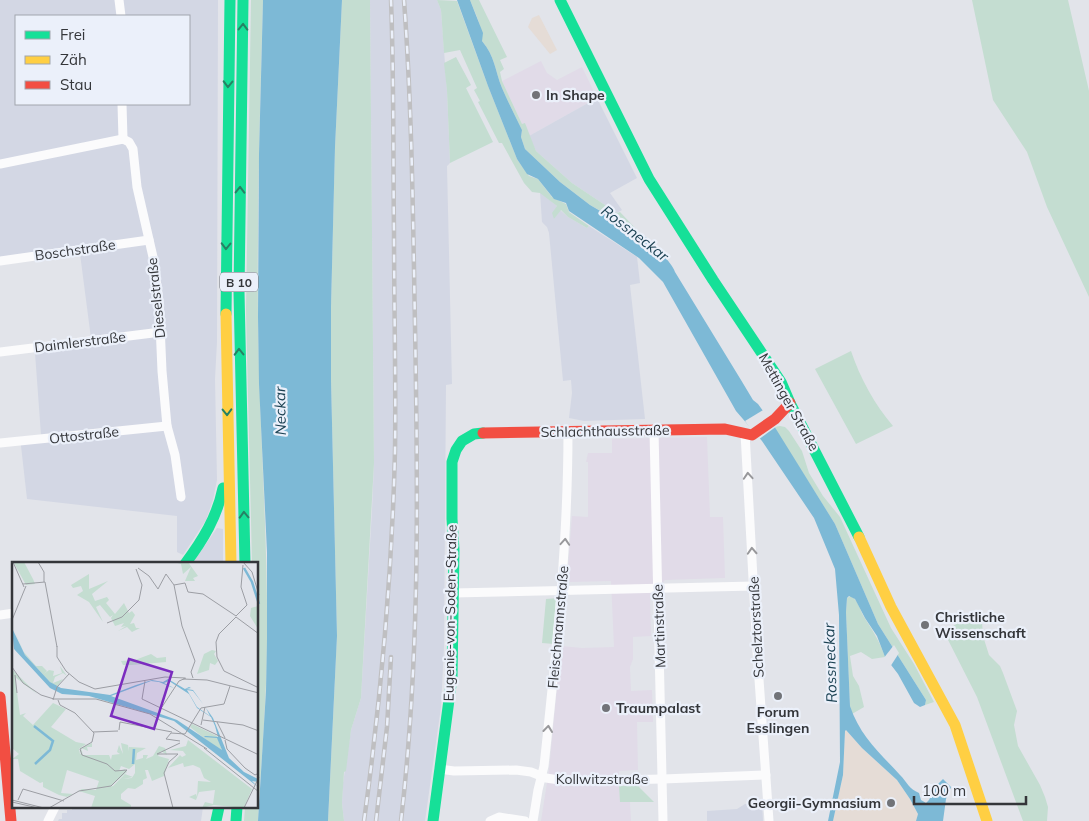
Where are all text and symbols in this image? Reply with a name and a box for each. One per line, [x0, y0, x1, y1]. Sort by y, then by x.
legend [15, 15, 190, 105]
one-way arrow [238, 23, 248, 31]
text: Frei [60, 25, 85, 44]
text: Zäh [60, 50, 87, 69]
text: Stau [60, 75, 92, 94]
one-way arrow [223, 80, 234, 88]
place label: In Shape [546, 86, 605, 104]
marker: In Shape [530, 89, 542, 101]
one-way arrow [235, 186, 245, 194]
water label: Rossneckar [598, 201, 673, 265]
street label: Boschstraße [34, 235, 116, 265]
one-way arrow [221, 242, 231, 250]
street label: Dieselstraße [143, 257, 169, 339]
road number: B 10 [220, 272, 258, 292]
street label: Daimlerstraße [33, 327, 127, 357]
one-way arrow [234, 348, 244, 356]
street label: Mettinger Straße [755, 350, 823, 454]
water label: Neckar [270, 386, 290, 436]
one-way arrow [222, 408, 232, 416]
street label: Schlachthausstraße [540, 421, 670, 441]
street label: Ottostraße [48, 422, 120, 448]
one-way arrow [743, 472, 754, 480]
one-way arrow [238, 511, 249, 519]
street label: Eugenie-von-Soden-Straße [439, 524, 461, 702]
one-way arrow [560, 538, 571, 546]
one-way arrow [747, 547, 758, 555]
inset map [12, 562, 259, 808]
street label: Fleischmannstraße [544, 565, 572, 689]
street label: Schelztorstraße [744, 576, 768, 678]
street label: Martinstraße [649, 584, 669, 668]
place label: Christliche Wissenschaft [935, 608, 1026, 642]
marker: Christliche Wissenschaft [919, 619, 931, 631]
water label: Rossneckar [819, 622, 841, 703]
marker: Forum Esslingen [772, 690, 784, 702]
place label: Traumpalast [616, 699, 701, 717]
marker: Traumpalast [600, 702, 612, 714]
place label: Forum Esslingen [747, 703, 809, 737]
one-way arrow [542, 724, 553, 732]
street label: Kollwitzstraße [556, 770, 648, 788]
scale bar [914, 774, 1026, 806]
text: 100 m [922, 781, 966, 800]
place label: Georgii-Gymnasium [748, 794, 881, 812]
marker: Georgii-Gymnasium [885, 797, 897, 809]

